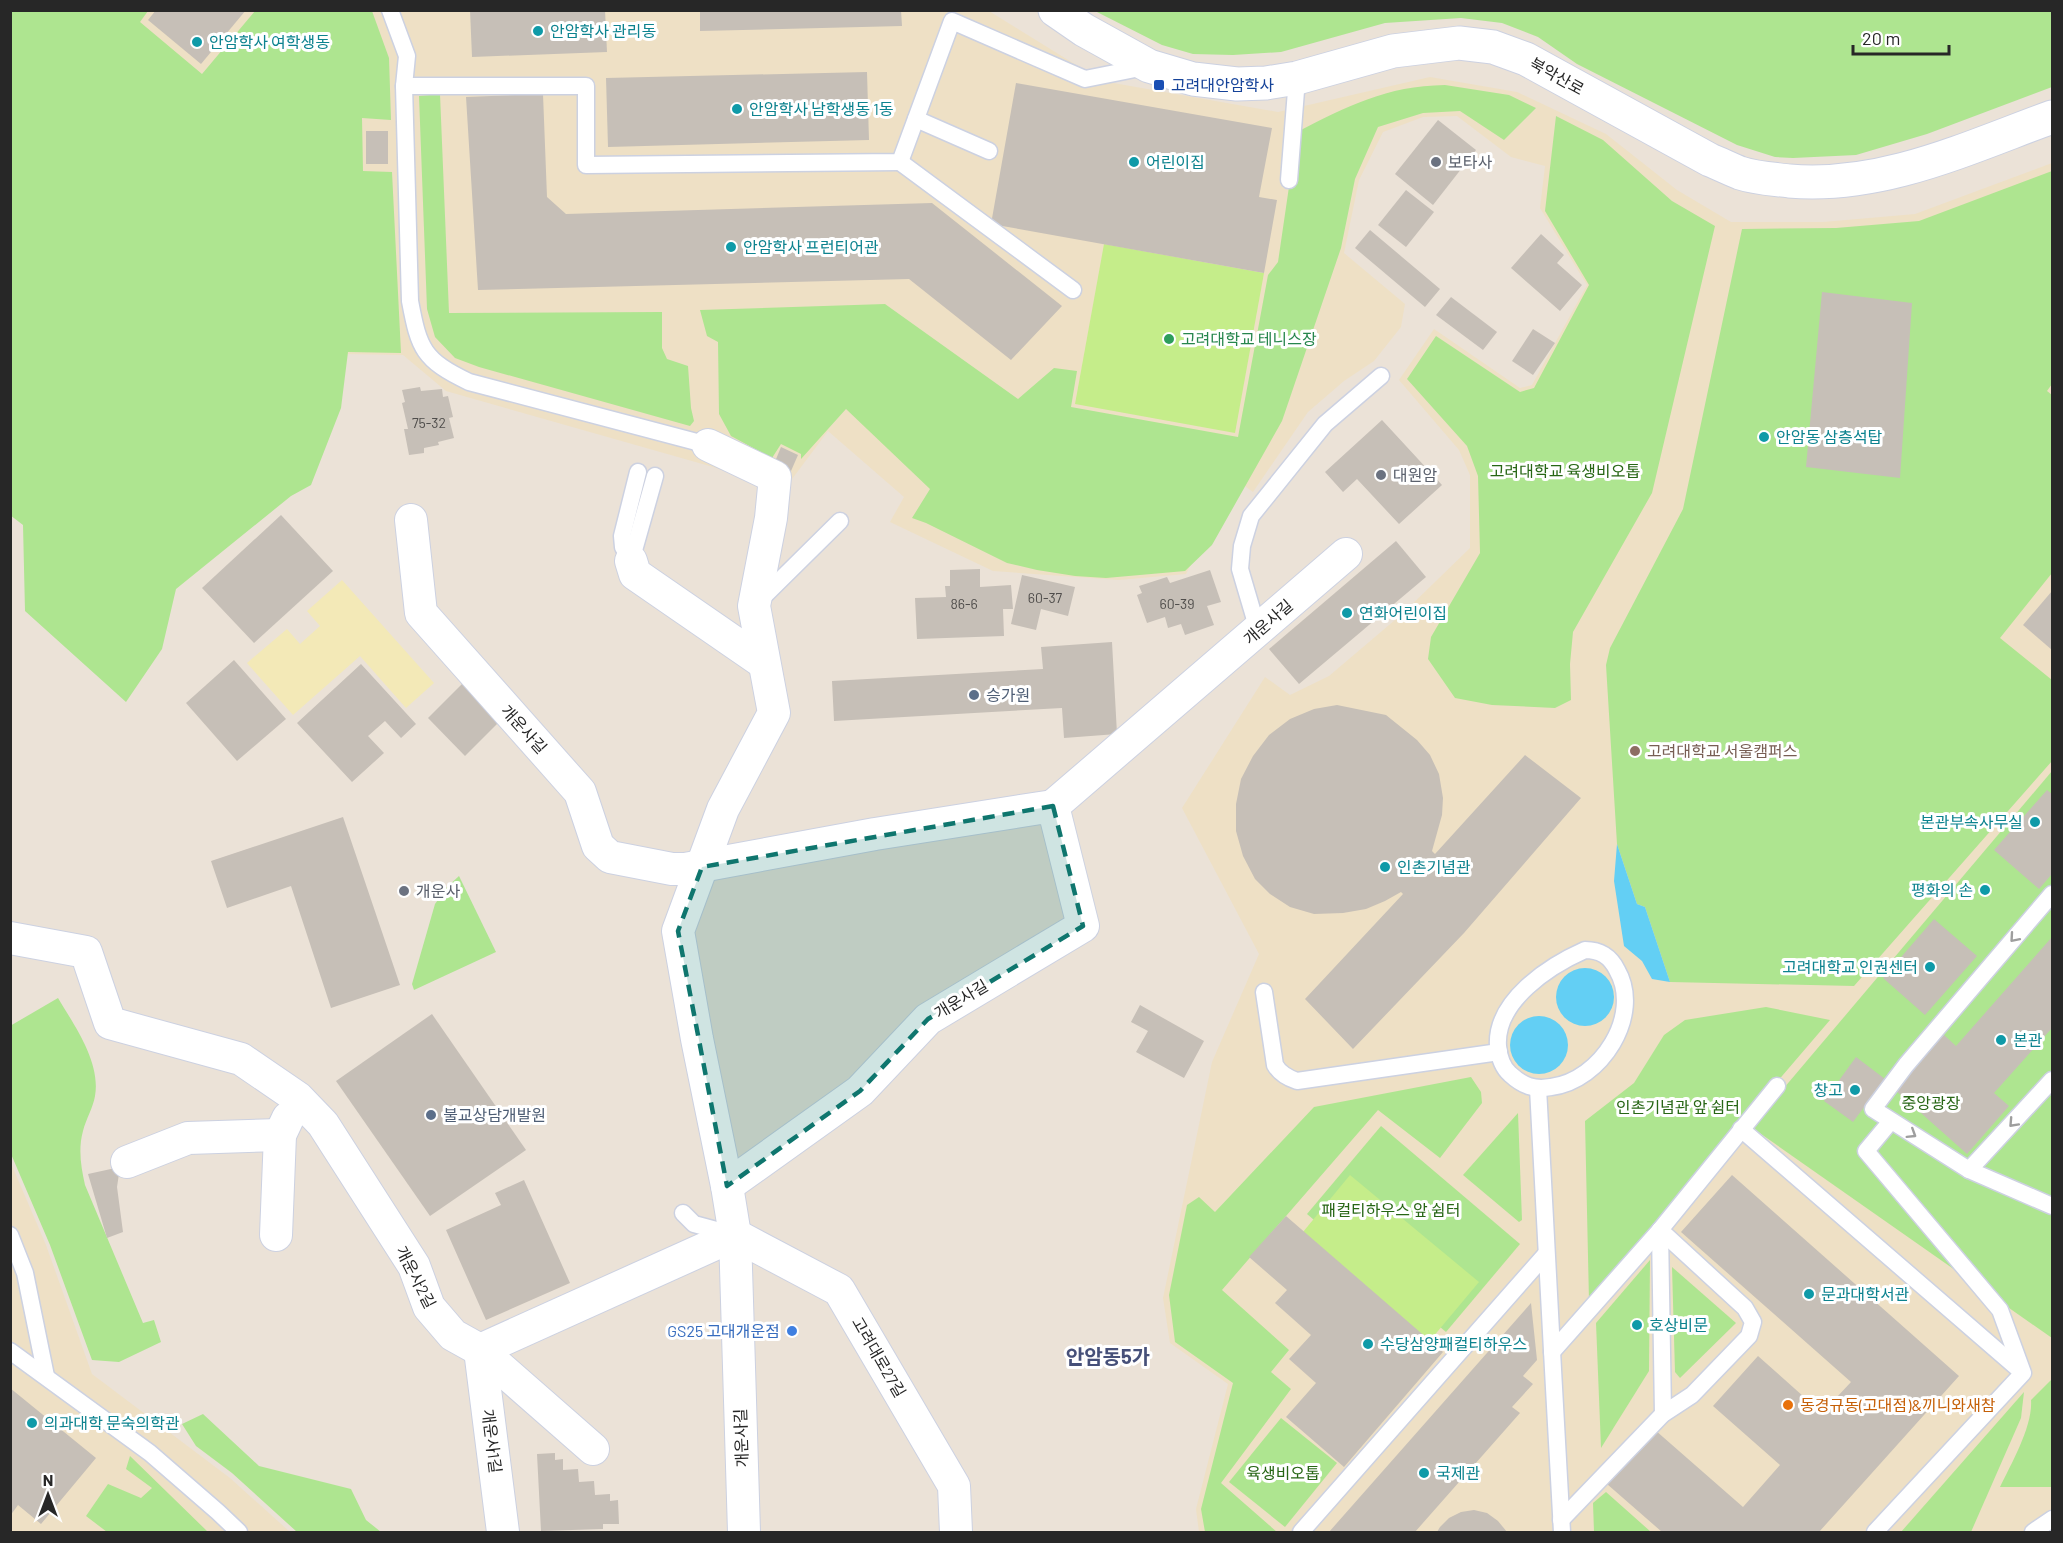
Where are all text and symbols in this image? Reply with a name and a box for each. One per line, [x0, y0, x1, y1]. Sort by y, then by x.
scale bar [1853, 18, 1949, 56]
place label: 안암학사 관리동 [550, 21, 657, 40]
marker: 안암학사 관리동 [531, 24, 545, 38]
text: 20 m [1862, 27, 1900, 49]
place label: 안암학사 여학생동 [209, 32, 330, 51]
marker: 안암학사 여학생동 [190, 35, 204, 49]
street label: 북악산로 [1527, 53, 1588, 98]
place label: 고려대안암학사 [1171, 75, 1274, 94]
marker: 고려대안암학사 [1152, 78, 1166, 92]
place label: 안암학사 남학생동 1동 [749, 99, 894, 118]
marker: 안암학사 남학생동 1동 [730, 102, 744, 116]
place label: 어린이집 [1146, 152, 1205, 171]
place label: 보타사 [1448, 152, 1492, 171]
marker: 어린이집 [1127, 155, 1141, 169]
marker: 보타사 [1429, 155, 1443, 169]
place label: 안암학사 프런티어관 [743, 237, 879, 256]
marker: 안암학사 프런티어관 [724, 240, 738, 254]
place label: 고려대학교 테니스장 [1181, 329, 1317, 348]
marker: 고려대학교 테니스장 [1162, 332, 1176, 346]
house number: 75-32 [412, 414, 446, 431]
place label: 안암동 삼층석탑 [1776, 427, 1883, 446]
marker: 안암동 삼층석탑 [1757, 430, 1771, 444]
park label: 고려대학교 육생비오톱 [1490, 461, 1640, 480]
place label: 대원암 [1393, 465, 1437, 484]
marker: 대원암 [1374, 468, 1388, 482]
house number: 60-37 [1028, 589, 1063, 606]
house number: 86-6 [950, 595, 978, 612]
house number: 60-39 [1159, 595, 1195, 612]
street label: 개운사길 [1239, 595, 1296, 648]
place label: 연화어린이집 [1359, 603, 1447, 622]
marker: 연화어린이집 [1340, 606, 1354, 620]
place label: 승가원 [986, 685, 1030, 704]
marker: 승가원 [967, 688, 981, 702]
street label: 개운사길 [498, 700, 551, 757]
place label: 고려대학교 서울캠퍼스 [1647, 741, 1797, 760]
marker: 고려대학교 서울캠퍼스 [1628, 744, 1642, 758]
place label: 본관부속사무실 [1920, 812, 2023, 831]
marker: 본관부속사무실 [2028, 815, 2042, 829]
place label: 인촌기념관 [1397, 857, 1471, 876]
marker: 인촌기념관 [1378, 860, 1392, 874]
place label: 평화의 손 [1911, 880, 1973, 899]
place label: 개운사 [416, 881, 460, 900]
marker: 평화의 손 [1978, 883, 1992, 897]
marker: 개운사 [397, 884, 411, 898]
one-way arrow [2011, 931, 2022, 942]
place label: 고려대학교 인권센터 [1782, 957, 1918, 976]
marker: 고려대학교 인권센터 [1923, 960, 1937, 974]
street label: 개운사길 [931, 975, 991, 1022]
place label: 본관 [2013, 1030, 2043, 1049]
marker: 본관 [1994, 1033, 2008, 1047]
place label: 창고 [1814, 1080, 1843, 1099]
marker: 창고 [1848, 1083, 1862, 1097]
park label: 중앙광장 [1902, 1093, 1961, 1112]
park label: 인촌기념관 앞 쉼터 [1616, 1097, 1740, 1116]
place label: 불교상담개발원 [443, 1105, 546, 1124]
marker: 불교상담개발원 [424, 1108, 438, 1122]
one-way arrow [2009, 1116, 2020, 1127]
one-way arrow [1906, 1126, 1916, 1138]
park label: 패컬티하우스 앞 쉼터 [1322, 1200, 1460, 1219]
street label: 개운사2길 [393, 1242, 440, 1311]
place label: 문과대학서관 [1821, 1284, 1910, 1303]
marker: 문과대학서관 [1802, 1287, 1816, 1301]
street label: 고려대로27길 [849, 1313, 910, 1400]
place label: 호상비문 [1649, 1315, 1708, 1334]
marker: 호상비문 [1630, 1318, 1644, 1332]
place label: GS25 고대개운점 [667, 1321, 780, 1340]
marker: GS25 고대개운점 [785, 1324, 799, 1338]
place label: 수당삼양패컬티하우스 [1380, 1334, 1527, 1353]
marker: 수당삼양패컬티하우스 [1361, 1337, 1375, 1351]
district label: 안암동5가 [1066, 1344, 1150, 1368]
place label: 동경규동(고대점)&끼니와새참 [1800, 1395, 1996, 1414]
marker: 동경규동(고대점)&끼니와새참 [1781, 1398, 1795, 1412]
street label: 개운사1길 [479, 1408, 506, 1474]
street label: 개운사길 [730, 1408, 751, 1468]
place label: 의과대학 문숙의학관 [44, 1413, 180, 1432]
marker: 의과대학 문숙의학관 [25, 1416, 39, 1430]
park label: 육생비오톱 [1246, 1463, 1320, 1482]
place label: 국제관 [1436, 1463, 1480, 1482]
north arrow [18, 1465, 78, 1525]
marker: 국제관 [1417, 1466, 1431, 1480]
text: N [43, 1470, 53, 1489]

